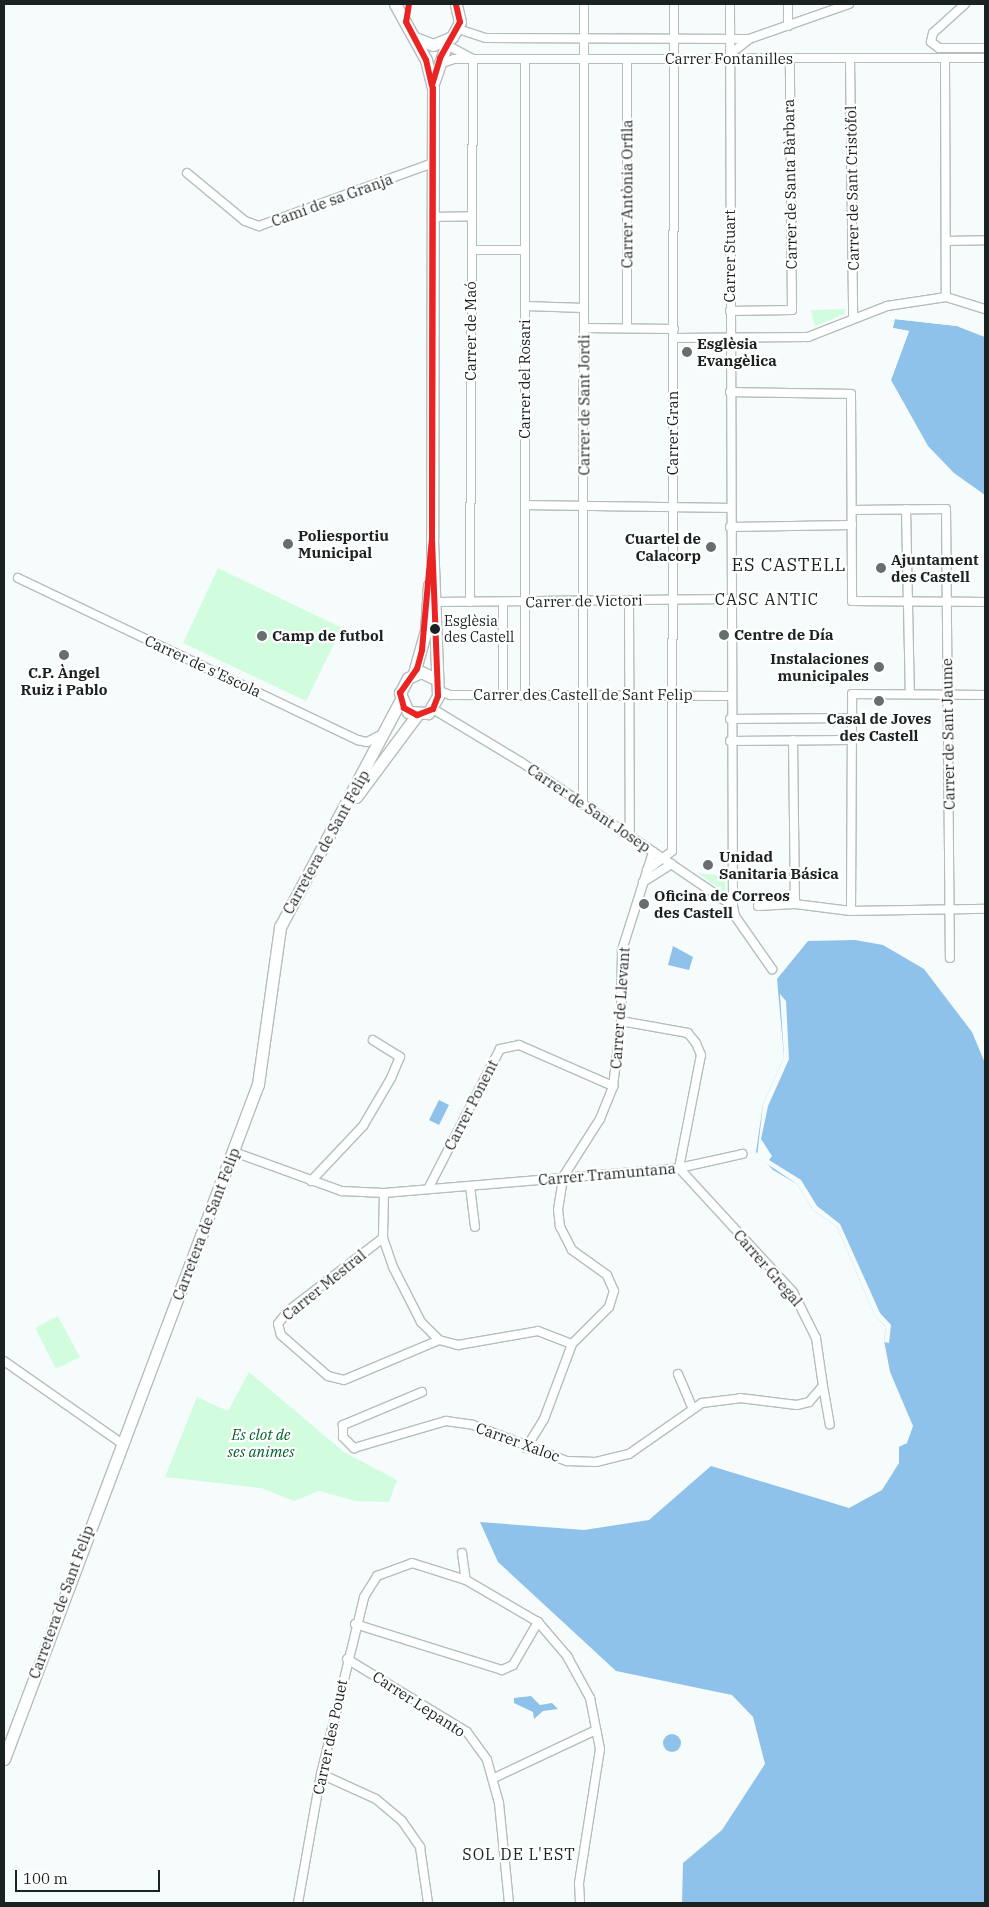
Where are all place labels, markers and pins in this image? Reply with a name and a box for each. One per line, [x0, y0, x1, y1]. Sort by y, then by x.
place label: Esglèsia Evangèlica [697, 334, 777, 369]
marker: Esglèsia Evangèlica [681, 346, 693, 358]
place label: Poliesportiu Municipal [298, 526, 389, 561]
place label: Cuartel de Calacorp [625, 529, 701, 564]
marker: Poliesportiu Municipal [282, 538, 294, 550]
marker: Cuartel de Calacorp [705, 541, 717, 553]
place label: Ajuntament des Castell [891, 550, 979, 585]
marker: Ajuntament des Castell [875, 562, 887, 574]
place label: Esglèsia des Castell [444, 613, 514, 646]
marker: Esglèsia des Castell [430, 624, 440, 634]
place label: Centre de Día [734, 626, 834, 644]
place label: Camp de futbol [272, 627, 384, 645]
marker: Centre de Día [718, 629, 730, 641]
marker: Camp de futbol [256, 630, 268, 642]
marker: C.P. Àngel Ruiz i Pablo [58, 649, 70, 661]
place label: Instalaciones municipales [770, 649, 869, 684]
marker: Instalaciones municipales [873, 661, 885, 673]
place label: C.P. Àngel Ruiz i Pablo [21, 663, 107, 698]
marker: Casal de Joves des Castell [873, 695, 885, 707]
place label: Casal de Joves des Castell [827, 709, 931, 744]
place label: Unidad Sanitaria Básica [719, 847, 839, 882]
marker: Unidad Sanitaria Básica [701, 858, 715, 872]
place label: Oficina de Correos des Castell [654, 886, 790, 921]
marker: Oficina de Correos des Castell [638, 898, 650, 910]

